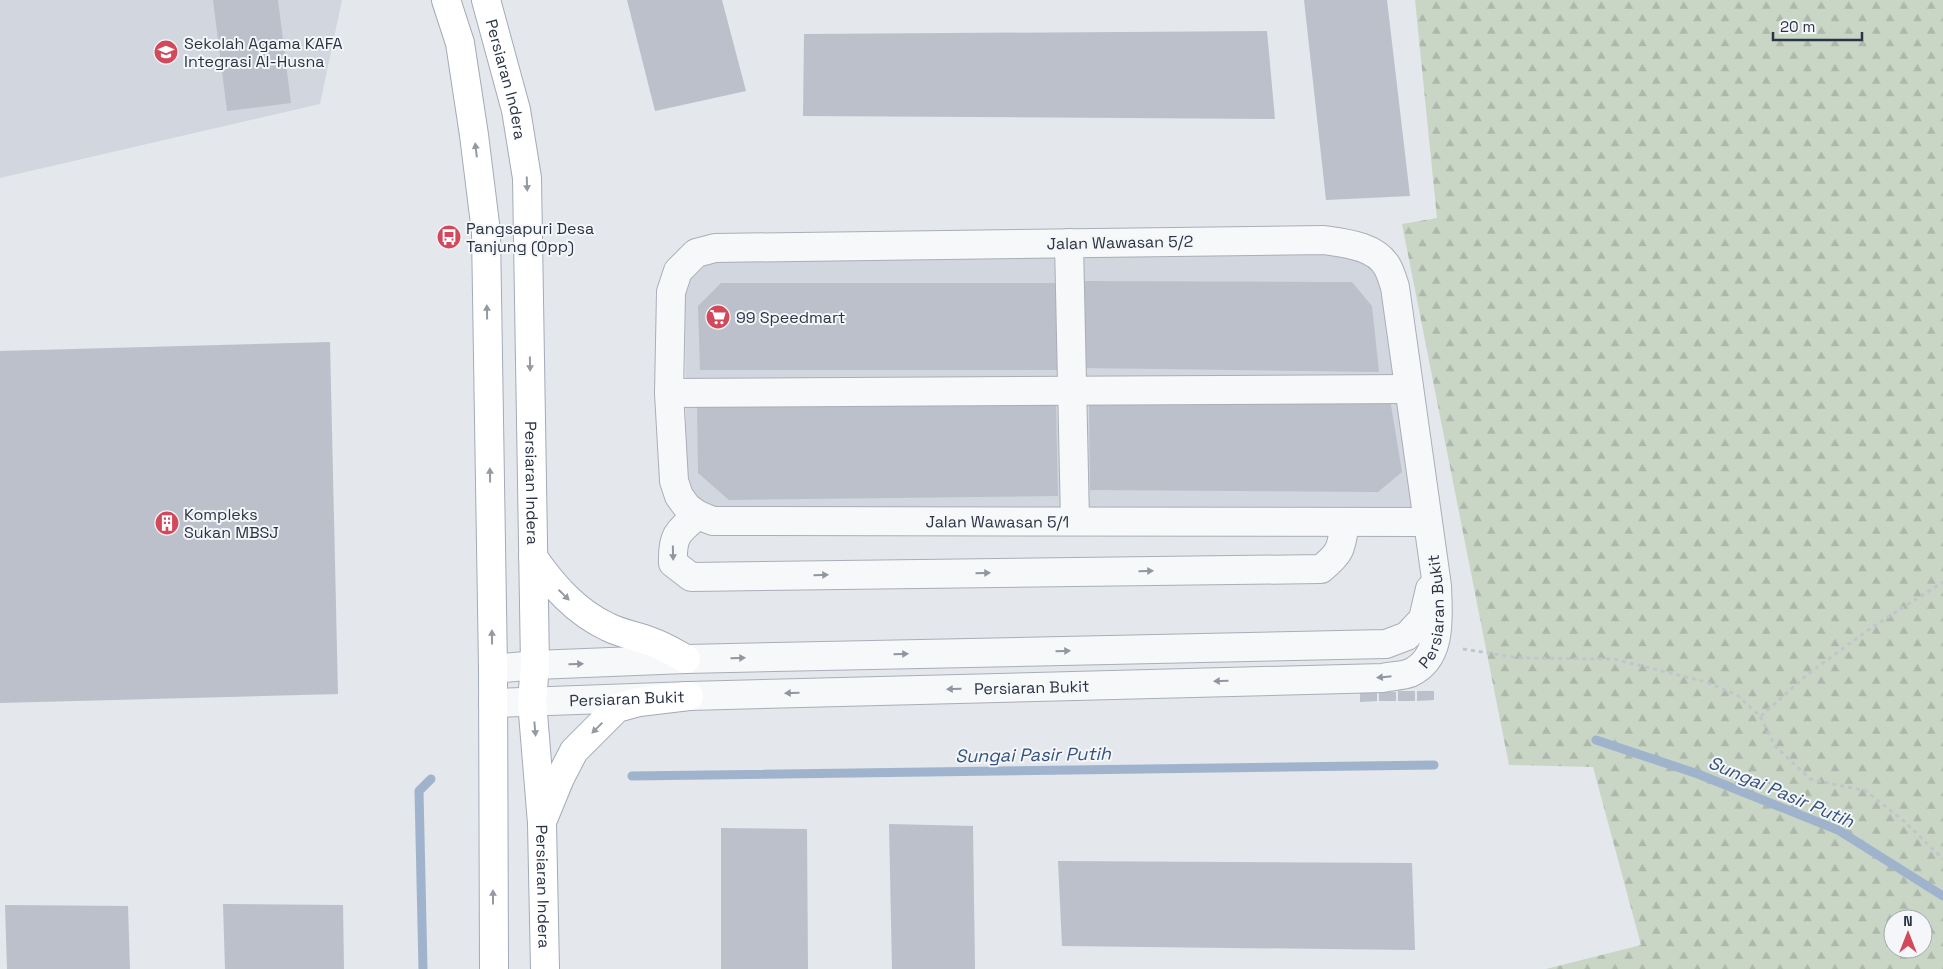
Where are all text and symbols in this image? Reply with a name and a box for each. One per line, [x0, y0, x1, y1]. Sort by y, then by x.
scale bar [1773, 10, 1862, 42]
street label: Persiaran Indera [481, 17, 531, 141]
text: 20 m [1780, 17, 1815, 36]
place label: Sekolah Agama KAFA Integrasi Al-Husna [184, 33, 343, 72]
school or university icon: Sekolah Agama KAFA Integrasi Al-Husna [153, 39, 179, 65]
one-way arrow [472, 142, 480, 158]
one-way arrow [523, 176, 531, 192]
place label: Pangsapuri Desa Tanjung (Opp) [466, 218, 594, 257]
bus stop icon: Pangsapuri Desa Tanjung (Opp) [436, 224, 462, 250]
street label: Jalan Wawasan 5/2 [1047, 231, 1193, 254]
one-way arrow [483, 304, 491, 320]
supermarket icon: 99 Speedmart [705, 304, 731, 330]
place label: 99 Speedmart [736, 307, 845, 328]
one-way arrow [526, 356, 534, 372]
street label: Persiaran Indera [520, 421, 543, 545]
one-way arrow [486, 466, 494, 482]
place label: Kompleks Sukan MBSJ [184, 504, 279, 543]
building icon: Kompleks Sukan MBSJ [154, 510, 180, 536]
street label: Jalan Wawasan 5/1 [926, 511, 1069, 532]
one-way arrow [669, 546, 677, 562]
street label: Persiaran Bukit [1414, 553, 1449, 673]
one-way arrow [1138, 567, 1154, 575]
one-way arrow [976, 569, 992, 577]
one-way arrow [813, 571, 829, 579]
one-way arrow [557, 589, 569, 601]
one-way arrow [488, 629, 496, 645]
one-way arrow [1056, 647, 1072, 655]
one-way arrow [893, 650, 909, 658]
one-way arrow [731, 654, 747, 662]
one-way arrow [568, 659, 584, 667]
one-way arrow [1376, 673, 1392, 681]
street label: Persiaran Bukit [974, 676, 1090, 700]
one-way arrow [1213, 678, 1229, 686]
one-way arrow [946, 685, 962, 693]
street label: Persiaran Bukit [569, 686, 685, 711]
one-way arrow [783, 689, 799, 697]
one-way arrow [531, 721, 539, 737]
one-way arrow [591, 722, 603, 734]
water label: Sungai Pasir Putih [955, 742, 1112, 767]
water label: Sungai Pasir Putih [1705, 751, 1858, 833]
street label: Persiaran Indera [531, 824, 555, 949]
one-way arrow [489, 889, 497, 905]
north arrow [1883, 909, 1933, 959]
text: N [1903, 912, 1913, 930]

